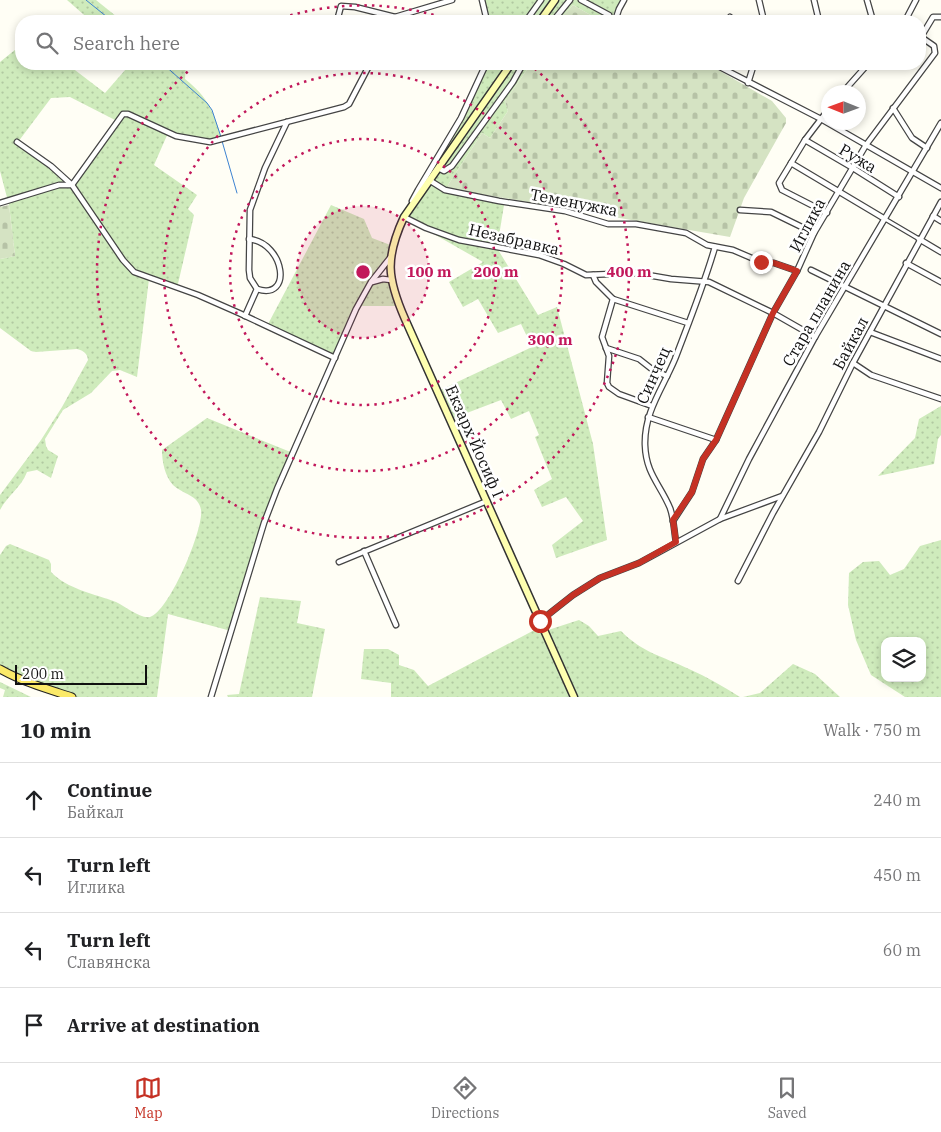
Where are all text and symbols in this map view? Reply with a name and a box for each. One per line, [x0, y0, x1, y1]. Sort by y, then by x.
search box [15, 15, 926, 70]
icon: search [33, 29, 61, 57]
text: Search here [73, 31, 180, 55]
north arrow [821, 85, 866, 130]
street label: Ружа [836, 139, 881, 177]
street label: Теменужка [529, 184, 620, 220]
street label: Иглика [785, 194, 830, 255]
street label: Незабравка [467, 219, 562, 259]
route end [750, 251, 773, 274]
street label: Стара планина [778, 256, 855, 370]
text: 100 m [406, 262, 452, 281]
text: 200 m [473, 262, 519, 281]
text: 400 m [606, 262, 652, 281]
centre of rings [354, 263, 372, 281]
street label: Байкал [828, 313, 872, 373]
text: 300 m [527, 330, 573, 349]
street label: Синчец [632, 343, 675, 407]
street label: Екзарх Йосиф I [441, 382, 509, 500]
route start [529, 610, 552, 633]
map controls [881, 637, 926, 682]
button: layers [881, 637, 926, 682]
scale bar [15, 662, 148, 685]
text: 200 m [22, 665, 64, 683]
text: 10 min [20, 716, 91, 744]
text: Walk · 750 m [823, 720, 921, 740]
text: Continue [67, 778, 152, 802]
icon: ahead [20, 786, 48, 814]
text: 240 m [873, 790, 921, 810]
text: Байкал [67, 802, 124, 822]
text: Turn left [67, 853, 150, 877]
icon: left [20, 861, 48, 889]
text: 450 m [873, 865, 921, 885]
text: Иглика [67, 877, 125, 897]
text: Turn left [67, 928, 150, 952]
icon: left [20, 936, 48, 964]
text: 60 m [883, 940, 921, 960]
text: Славянска [67, 952, 151, 972]
icon: arrive [20, 1011, 48, 1039]
text: Arrive at destination [67, 1013, 260, 1037]
tab: Map [134, 1074, 163, 1122]
tab: Directions [431, 1074, 499, 1122]
tab: Saved [768, 1074, 807, 1122]

